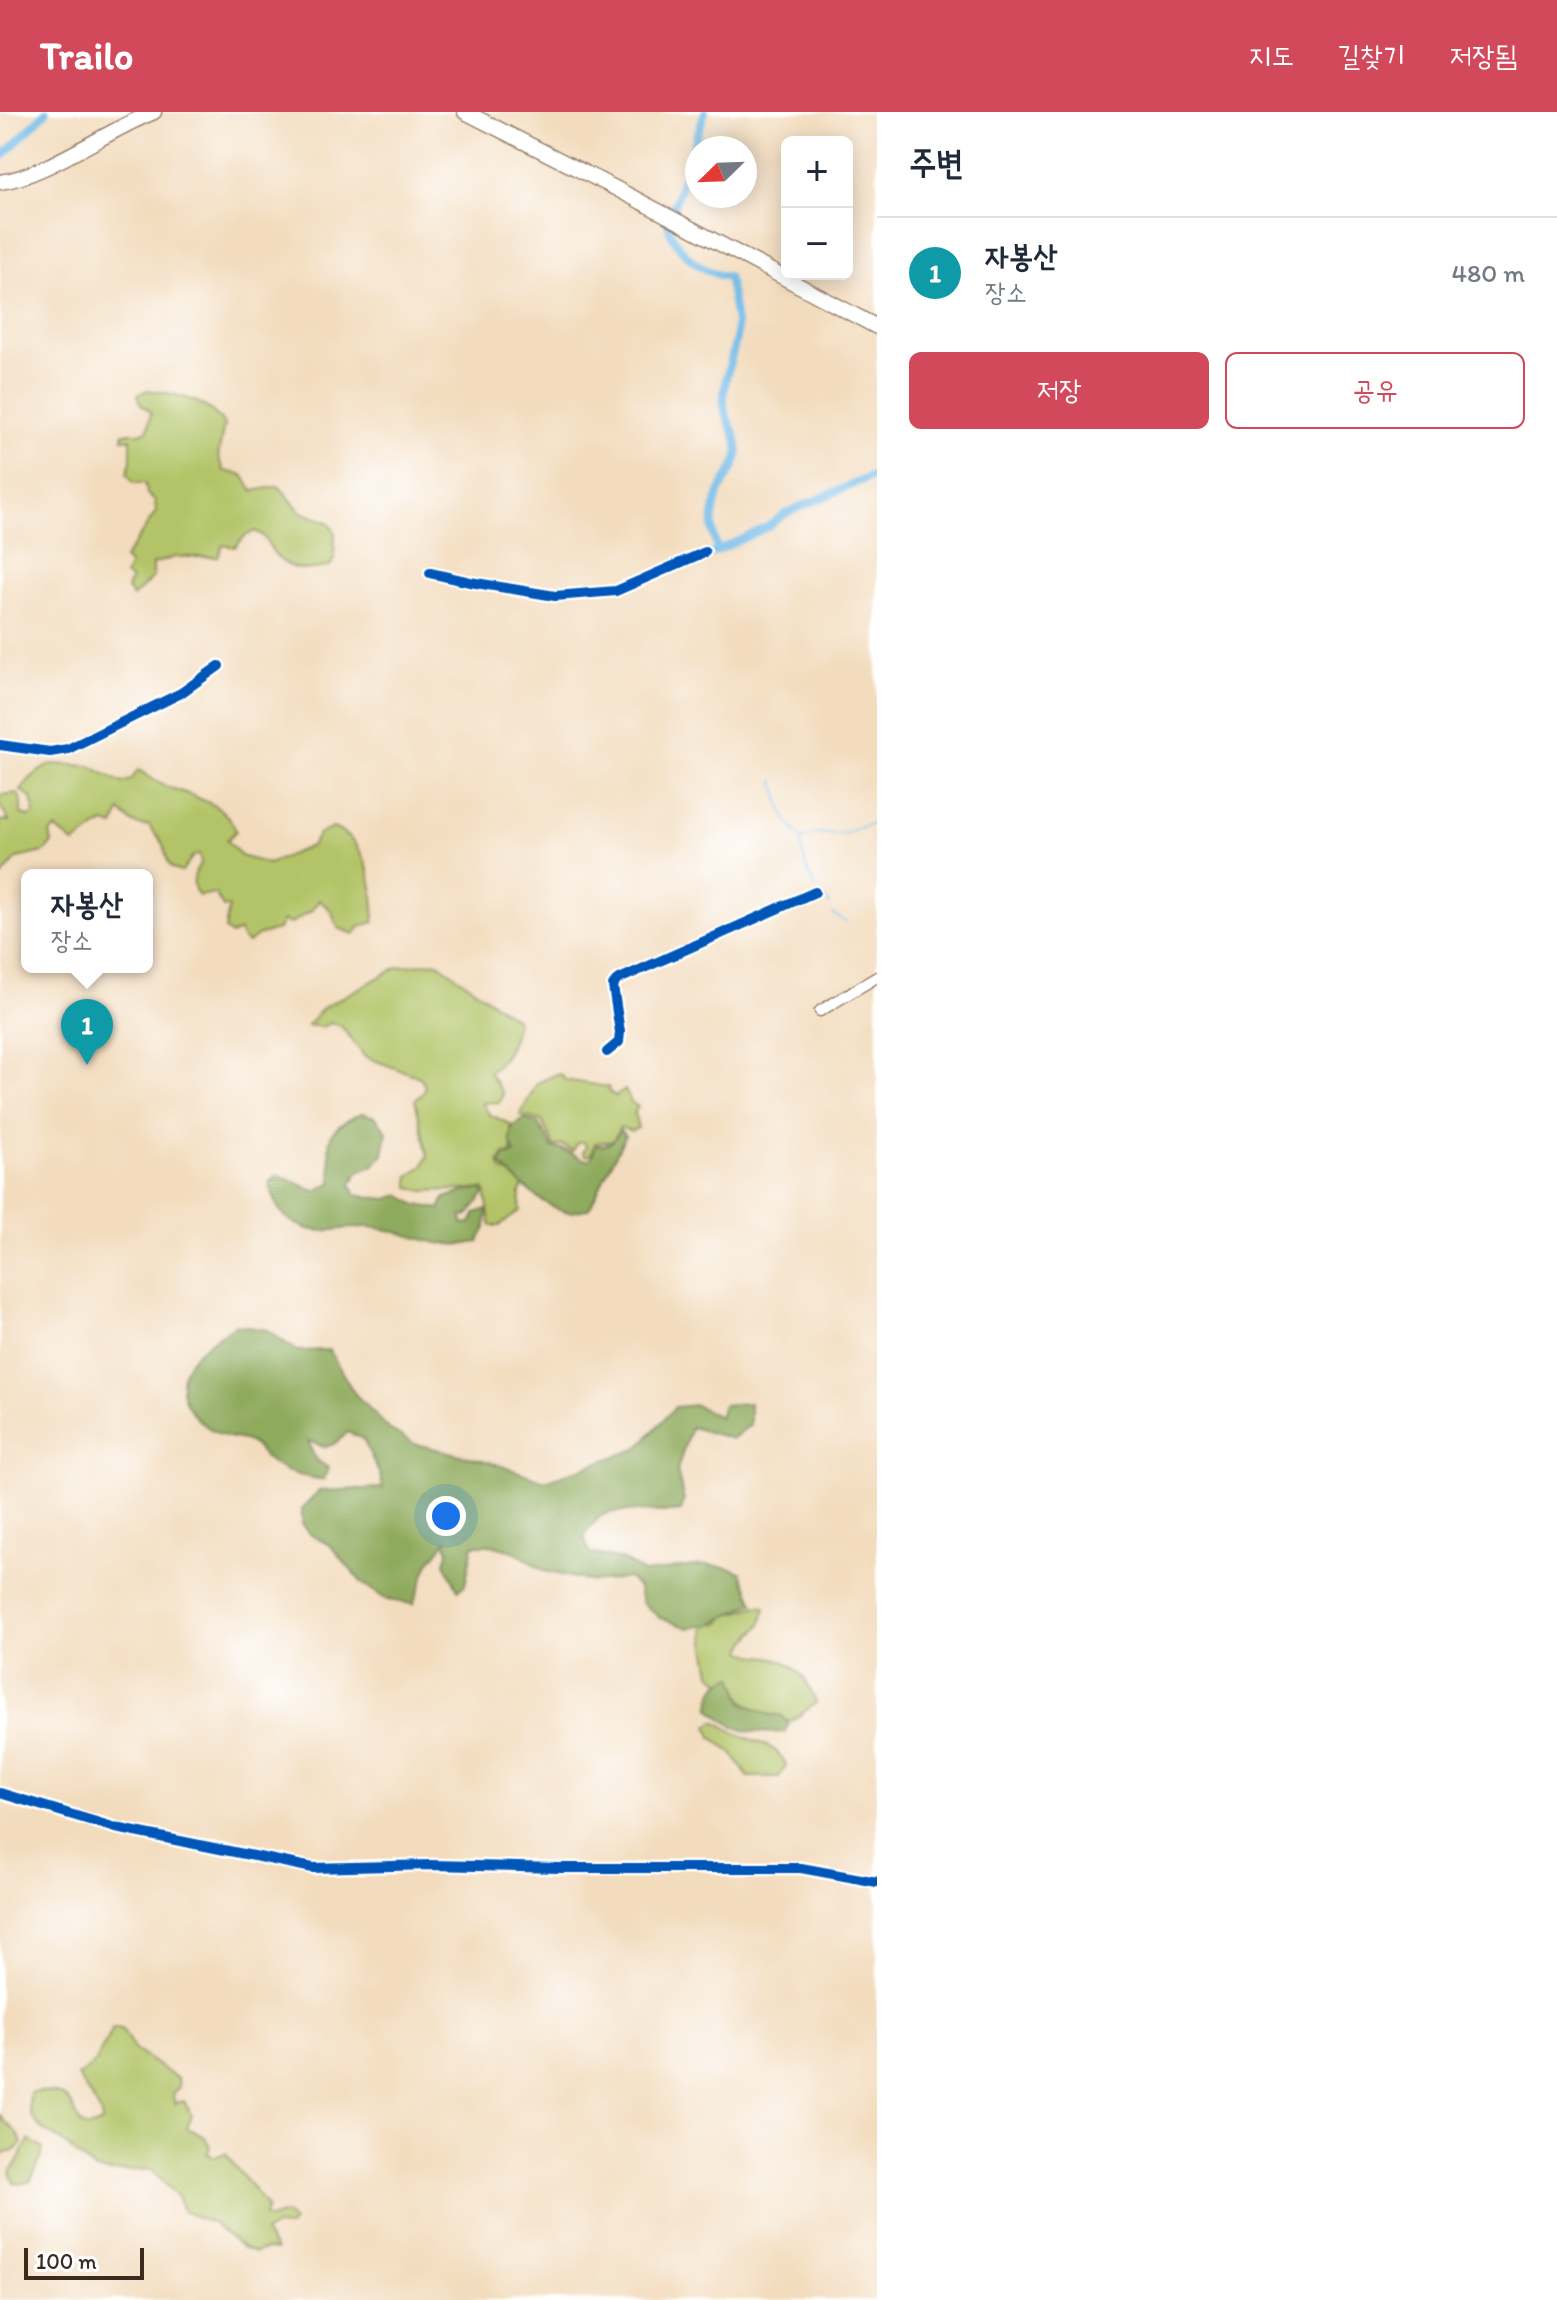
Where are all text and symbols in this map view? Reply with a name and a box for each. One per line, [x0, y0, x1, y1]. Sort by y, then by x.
text: Trailo [40, 33, 133, 79]
text: 지도 [1249, 38, 1294, 72]
text: 길찾기 [1338, 38, 1405, 72]
text: 저장됨 [1449, 38, 1517, 72]
north arrow [685, 136, 757, 208]
map controls [781, 136, 853, 280]
button: + [781, 136, 853, 208]
text: 주변 [909, 142, 964, 183]
button: − [781, 208, 853, 280]
text: 자봉산 [985, 237, 1057, 274]
text: 1 [929, 257, 941, 289]
text: 480 m [1451, 257, 1525, 289]
text: 장소 [985, 276, 1027, 308]
button: 저장 [909, 352, 1209, 429]
button: 공유 [1225, 352, 1525, 429]
popup [21, 869, 153, 973]
text: 자봉산 [51, 885, 123, 922]
text: 장소 [51, 924, 93, 956]
pin: 1 [61, 999, 113, 1065]
your location [426, 1496, 466, 1536]
scale bar [24, 2244, 144, 2280]
text: 100 m [36, 2248, 97, 2275]

